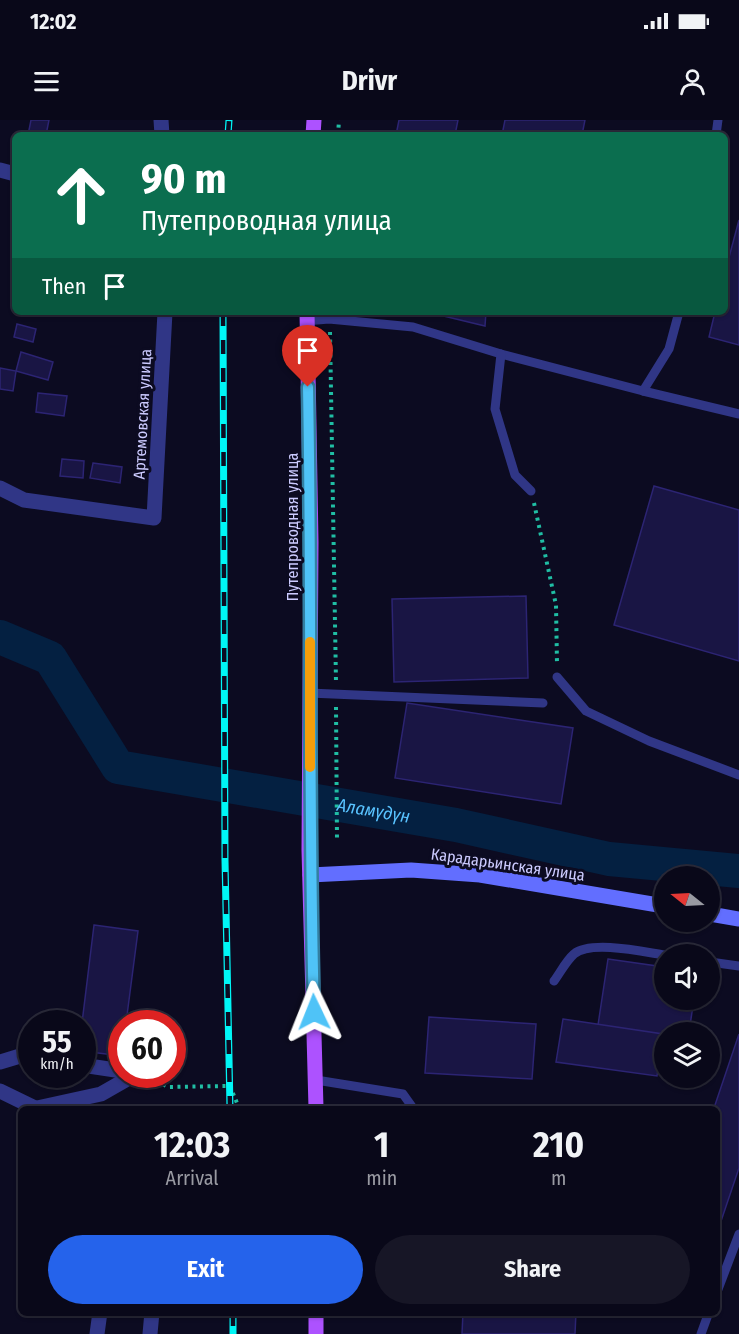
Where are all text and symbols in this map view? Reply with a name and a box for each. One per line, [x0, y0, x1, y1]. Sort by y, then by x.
text: 12:02 [30, 8, 77, 35]
icon: menu [30, 65, 63, 98]
text: Drivr [342, 65, 397, 97]
icon: person [676, 65, 709, 98]
text: 90 m [141, 154, 226, 204]
icon: ahead [42, 156, 120, 234]
text: Путепроводная улица [141, 205, 392, 237]
icon: arrive [98, 270, 131, 303]
text: Then [42, 273, 86, 300]
pin [282, 325, 333, 387]
icon: arrive [291, 334, 324, 367]
street label: Артемовская улица [130, 348, 155, 480]
street label: Путепроводная улица [283, 453, 302, 601]
water label: Аламүдүн [334, 794, 412, 828]
street label: Карадарьинская улица [430, 844, 586, 885]
north arrow [654, 866, 720, 932]
map controls [654, 866, 720, 1088]
button: sound [654, 944, 720, 1010]
position arrow [282, 980, 346, 1044]
speed limit sign: 60 [108, 1010, 186, 1088]
button: layers [654, 1022, 720, 1088]
text: 55 [42, 1024, 72, 1060]
text: km/h [40, 1055, 74, 1073]
text: 12:03 [154, 1123, 230, 1167]
text: 1 [374, 1123, 389, 1167]
text: 210 [533, 1123, 584, 1167]
text: Arrival [166, 1166, 219, 1190]
text: min [366, 1166, 397, 1190]
text: m [551, 1166, 566, 1190]
button: Exit [48, 1235, 363, 1304]
button: Share [375, 1235, 690, 1304]

